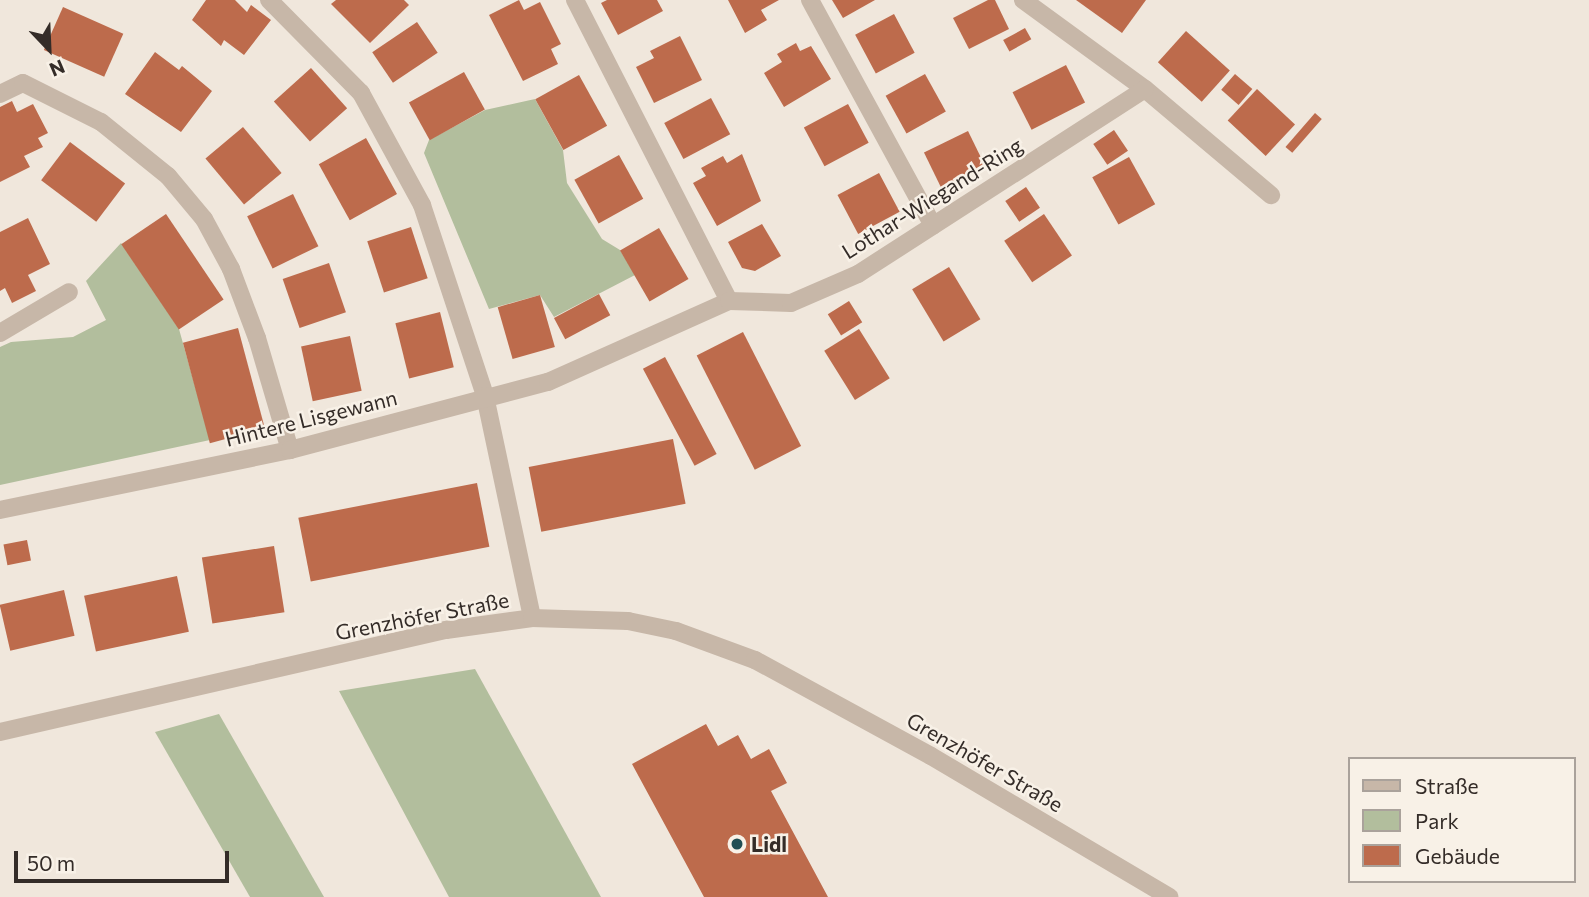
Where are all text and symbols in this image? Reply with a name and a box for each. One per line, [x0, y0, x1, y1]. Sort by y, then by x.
north arrow [14, 14, 84, 84]
text: N [46, 55, 68, 82]
street label: Lothar-Wiegand-Ring [837, 132, 1027, 264]
street label: Hintere Lisgewann [222, 384, 400, 452]
street label: Grenzhöfer Straße [333, 587, 511, 645]
street label: Grenzhöfer Straße [902, 707, 1068, 817]
legend [1348, 757, 1575, 883]
text: Straße [1415, 773, 1479, 798]
text: Park [1415, 808, 1459, 833]
place label: Lidl [751, 831, 787, 857]
marker: Lidl [729, 836, 745, 852]
scale bar [18, 838, 233, 882]
text: Gebäude [1415, 843, 1500, 868]
text: 50 m [27, 850, 75, 875]

